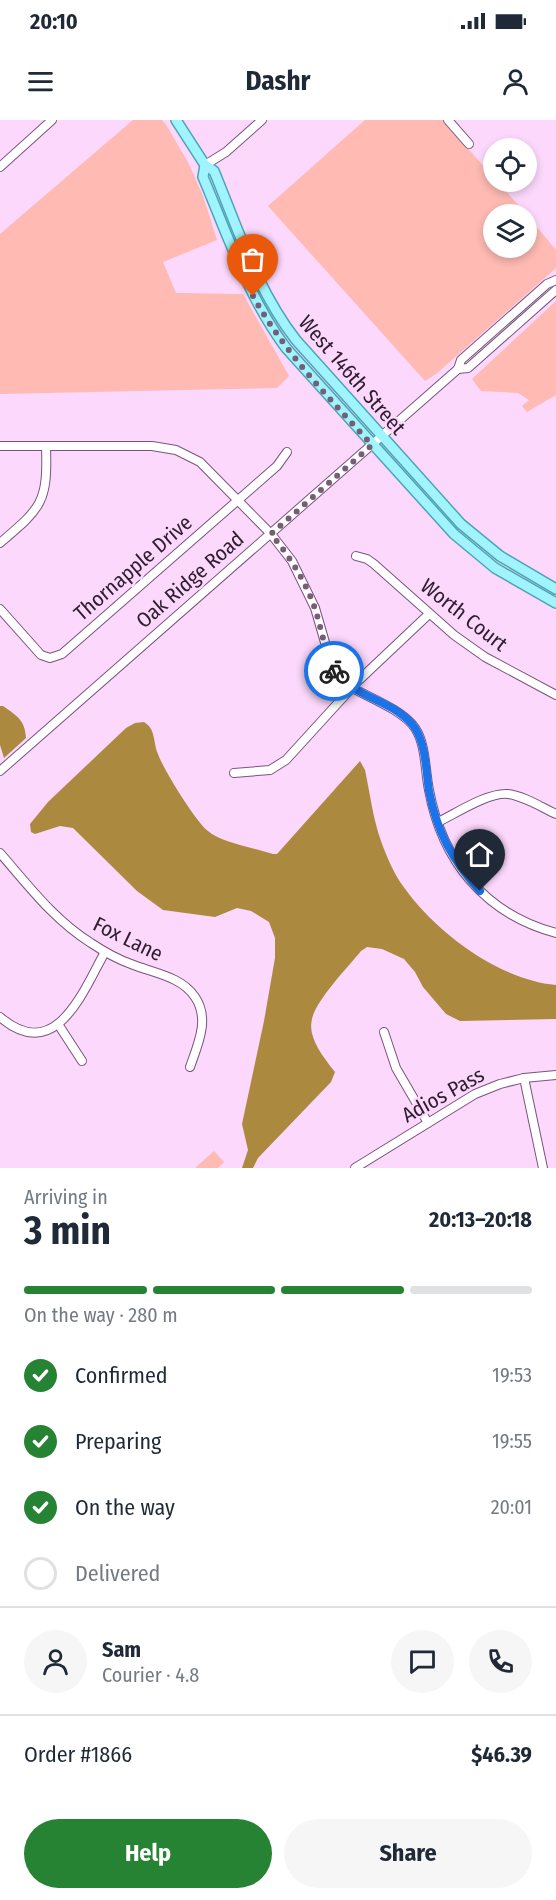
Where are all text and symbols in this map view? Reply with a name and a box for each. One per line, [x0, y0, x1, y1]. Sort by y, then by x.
text: 20:10 [30, 8, 78, 35]
icon: menu [24, 65, 57, 98]
text: Dashr [246, 65, 310, 97]
icon: person [499, 65, 532, 98]
map controls [483, 138, 537, 258]
button: locate [483, 138, 537, 192]
button: layers [483, 204, 537, 258]
pin [227, 234, 278, 296]
icon: bag [236, 243, 269, 276]
street label: West 146th Street [293, 310, 411, 440]
street label: Thornapple Drive [69, 510, 197, 626]
street label: Oak Ridge Road [131, 526, 249, 634]
street label: Worth Court [415, 573, 513, 657]
courier [304, 641, 364, 701]
icon: bike [318, 655, 351, 688]
pin [454, 829, 505, 891]
icon: home [463, 838, 496, 871]
street label: Fox Lane [89, 911, 167, 967]
street label: Adios Pass [397, 1062, 489, 1128]
text: Arriving in [24, 1185, 108, 1209]
text: 20:13–20:18 [429, 1206, 532, 1233]
text: 3 min [24, 1208, 111, 1254]
text: On the way · 280 m [24, 1303, 178, 1327]
icon: check [24, 1359, 57, 1392]
text: Confirmed [75, 1362, 168, 1389]
text: 19:53 [492, 1363, 532, 1387]
icon: check [24, 1425, 57, 1458]
text: Preparing [75, 1428, 161, 1455]
text: 19:55 [492, 1429, 532, 1453]
icon: check [24, 1491, 57, 1524]
text: On the way [75, 1494, 175, 1521]
text: 20:01 [491, 1495, 532, 1519]
text: Delivered [75, 1560, 160, 1587]
button: person [24, 1630, 87, 1693]
button: chat [391, 1630, 454, 1693]
button: phone [469, 1630, 532, 1693]
text: Sam [102, 1636, 141, 1663]
text: Courier · 4.8 [102, 1663, 199, 1687]
text: Order #1866 [24, 1741, 132, 1768]
text: $46.39 [471, 1741, 532, 1768]
button: Help [24, 1819, 272, 1888]
button: Share [284, 1819, 532, 1888]

